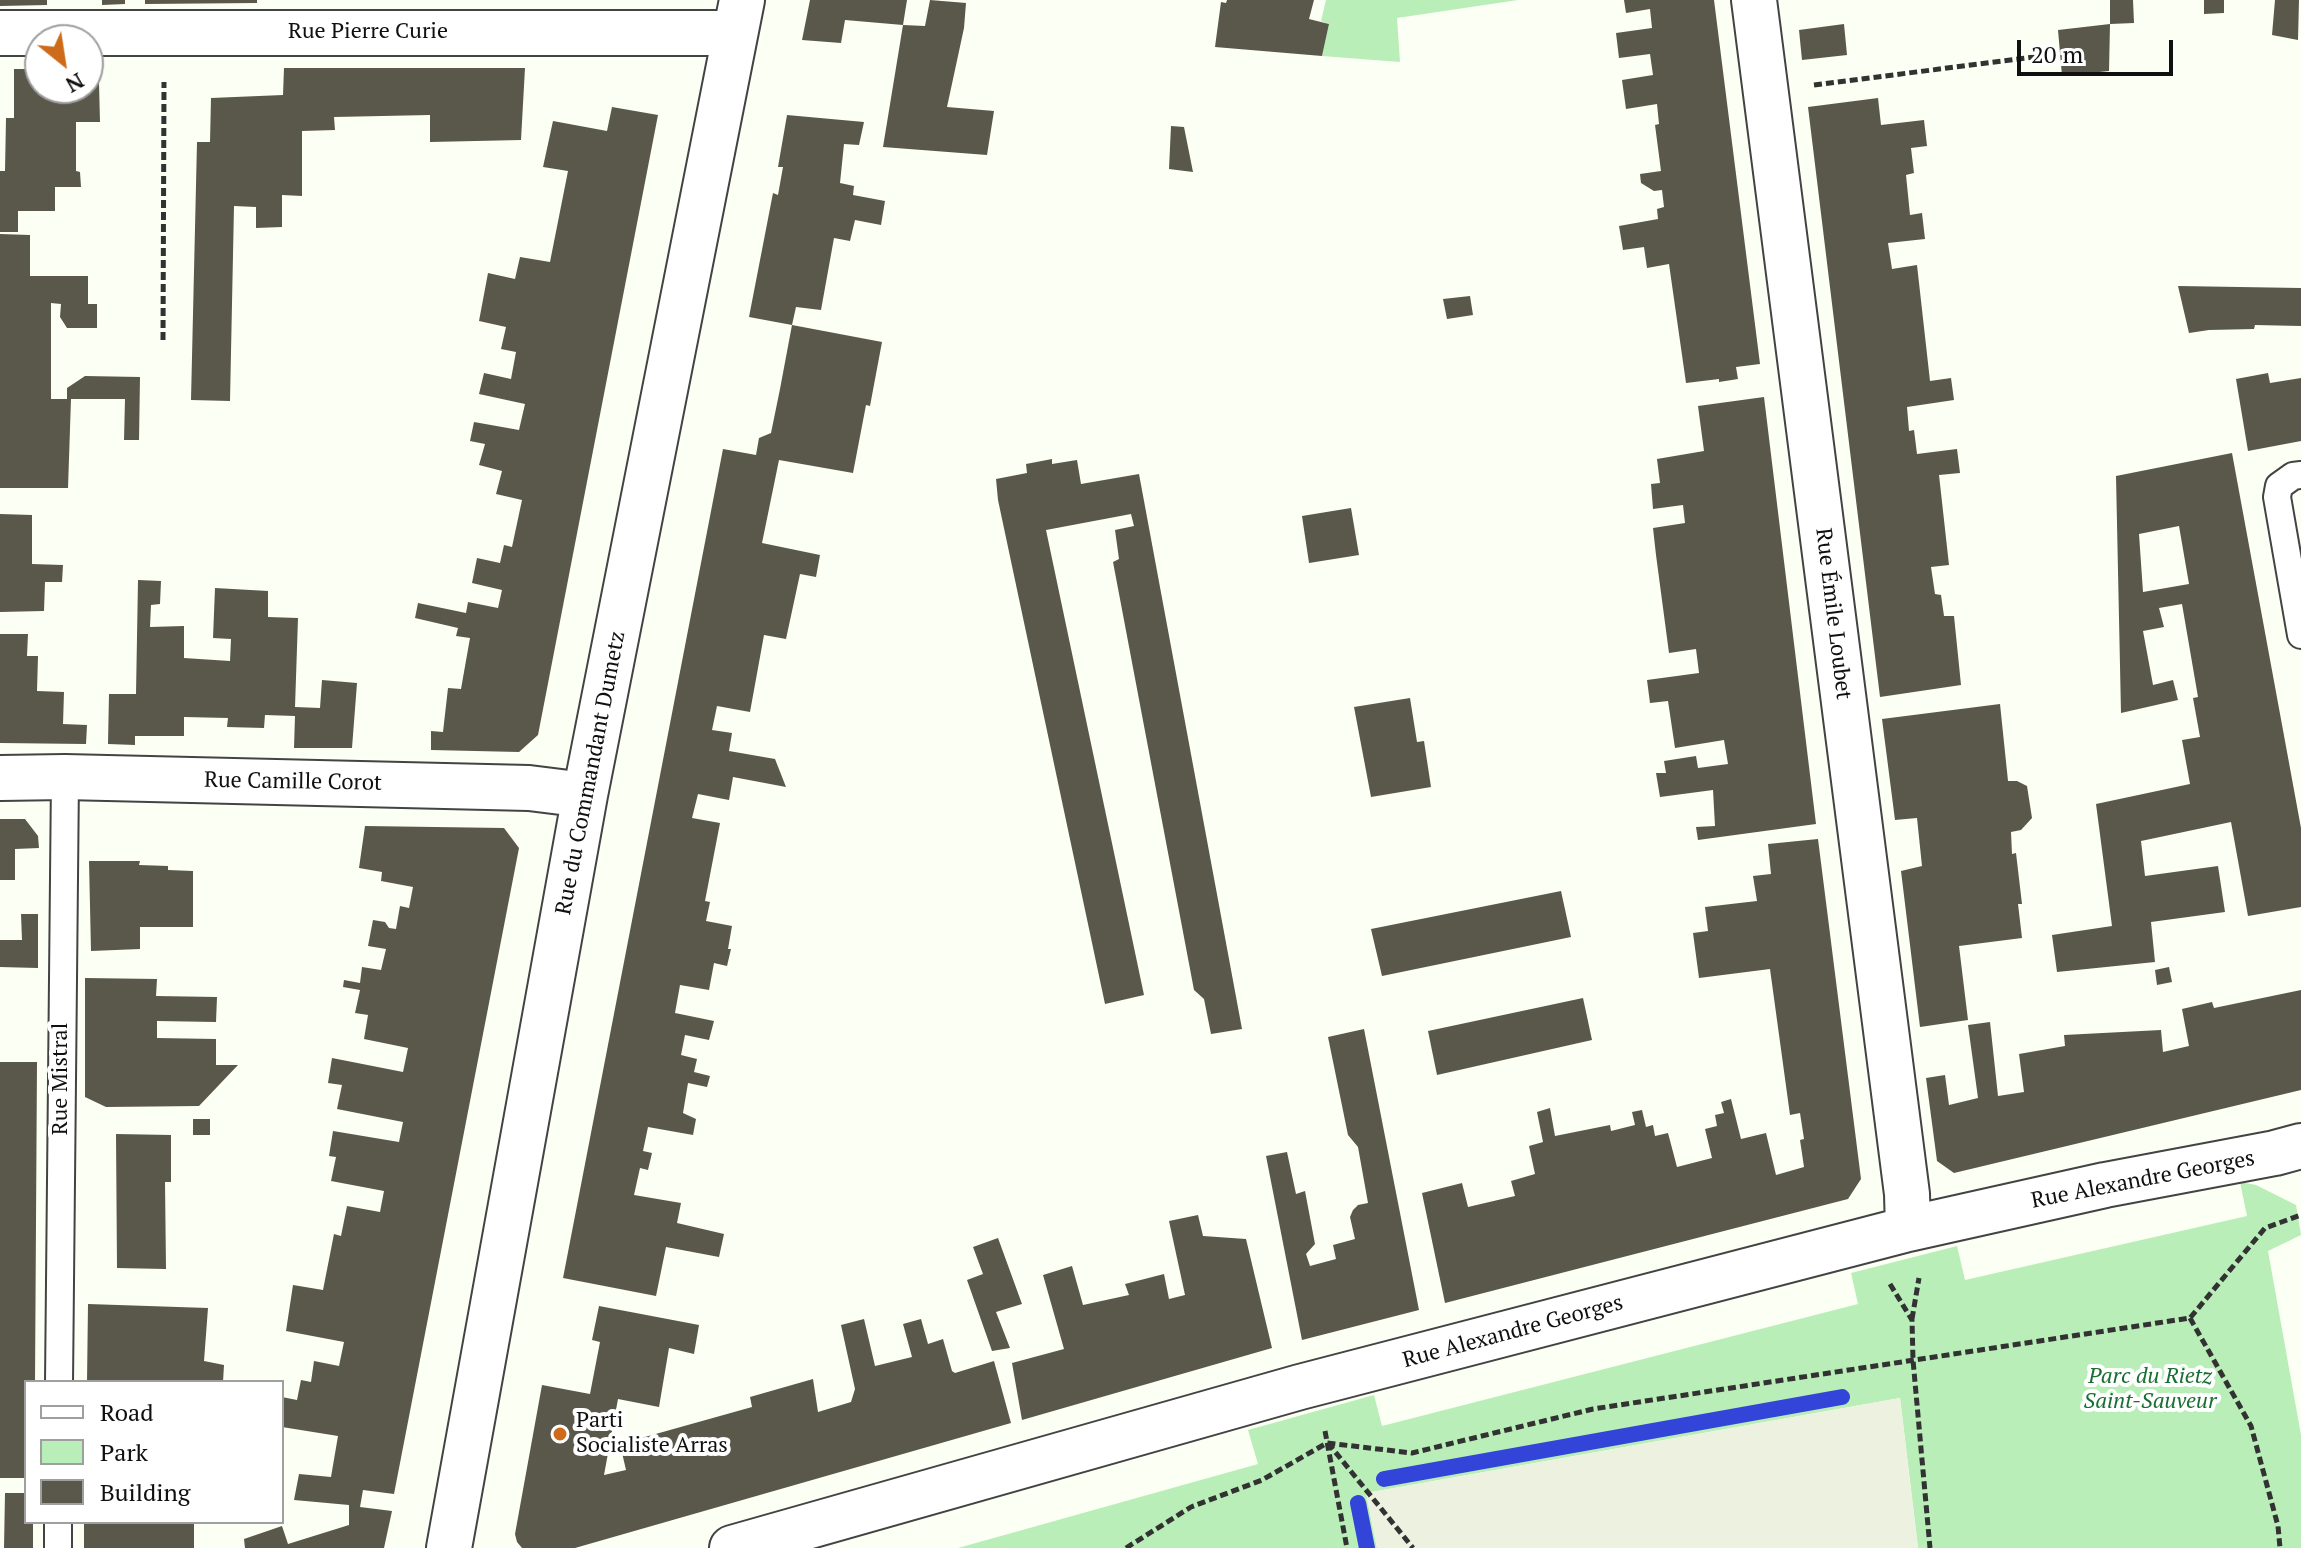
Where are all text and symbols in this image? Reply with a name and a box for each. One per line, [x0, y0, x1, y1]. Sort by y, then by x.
street label: Rue Pierre Curie [288, 19, 448, 45]
north arrow [24, 24, 104, 104]
scale bar [2021, 24, 2177, 74]
text: 20 m [2031, 38, 2083, 70]
text: N [61, 67, 90, 100]
street label: Rue Émile Loubet [1809, 527, 1857, 701]
street label: Rue du Commandant Dumetz [551, 629, 631, 917]
street label: Rue Camille Corot [204, 767, 382, 797]
street label: Rue Mistral [48, 1023, 74, 1135]
street label: Rue Alexandre Georges [2029, 1145, 2257, 1215]
street label: Rue Alexandre Georges [1400, 1290, 1626, 1374]
park label: Parc du Rietz Saint-Sauveur [2084, 1364, 2216, 1416]
legend [24, 1380, 284, 1524]
text: Road [100, 1396, 154, 1428]
place label: Parti Socialiste Arras [576, 1408, 728, 1460]
marker: Parti Socialiste Arras [551, 1425, 569, 1443]
text: Park [100, 1436, 148, 1468]
text: Building [100, 1476, 190, 1508]

